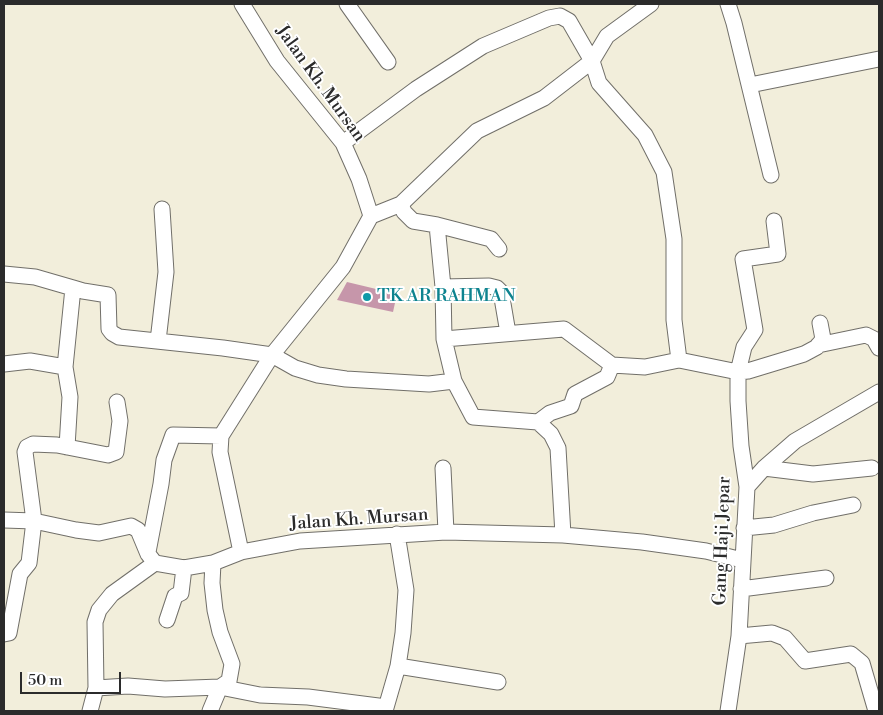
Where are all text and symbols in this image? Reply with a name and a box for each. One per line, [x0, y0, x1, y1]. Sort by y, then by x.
street label: Jalan Kh. Mursan [270, 21, 370, 147]
place label: TK AR RAHMAN [377, 286, 516, 308]
marker: TK AR RAHMAN [361, 291, 373, 303]
street label: Gang Haji Jepar [710, 476, 736, 606]
street label: Jalan Kh. Mursan [289, 504, 429, 536]
scale bar [22, 662, 124, 694]
text: 50 m [28, 671, 62, 690]

